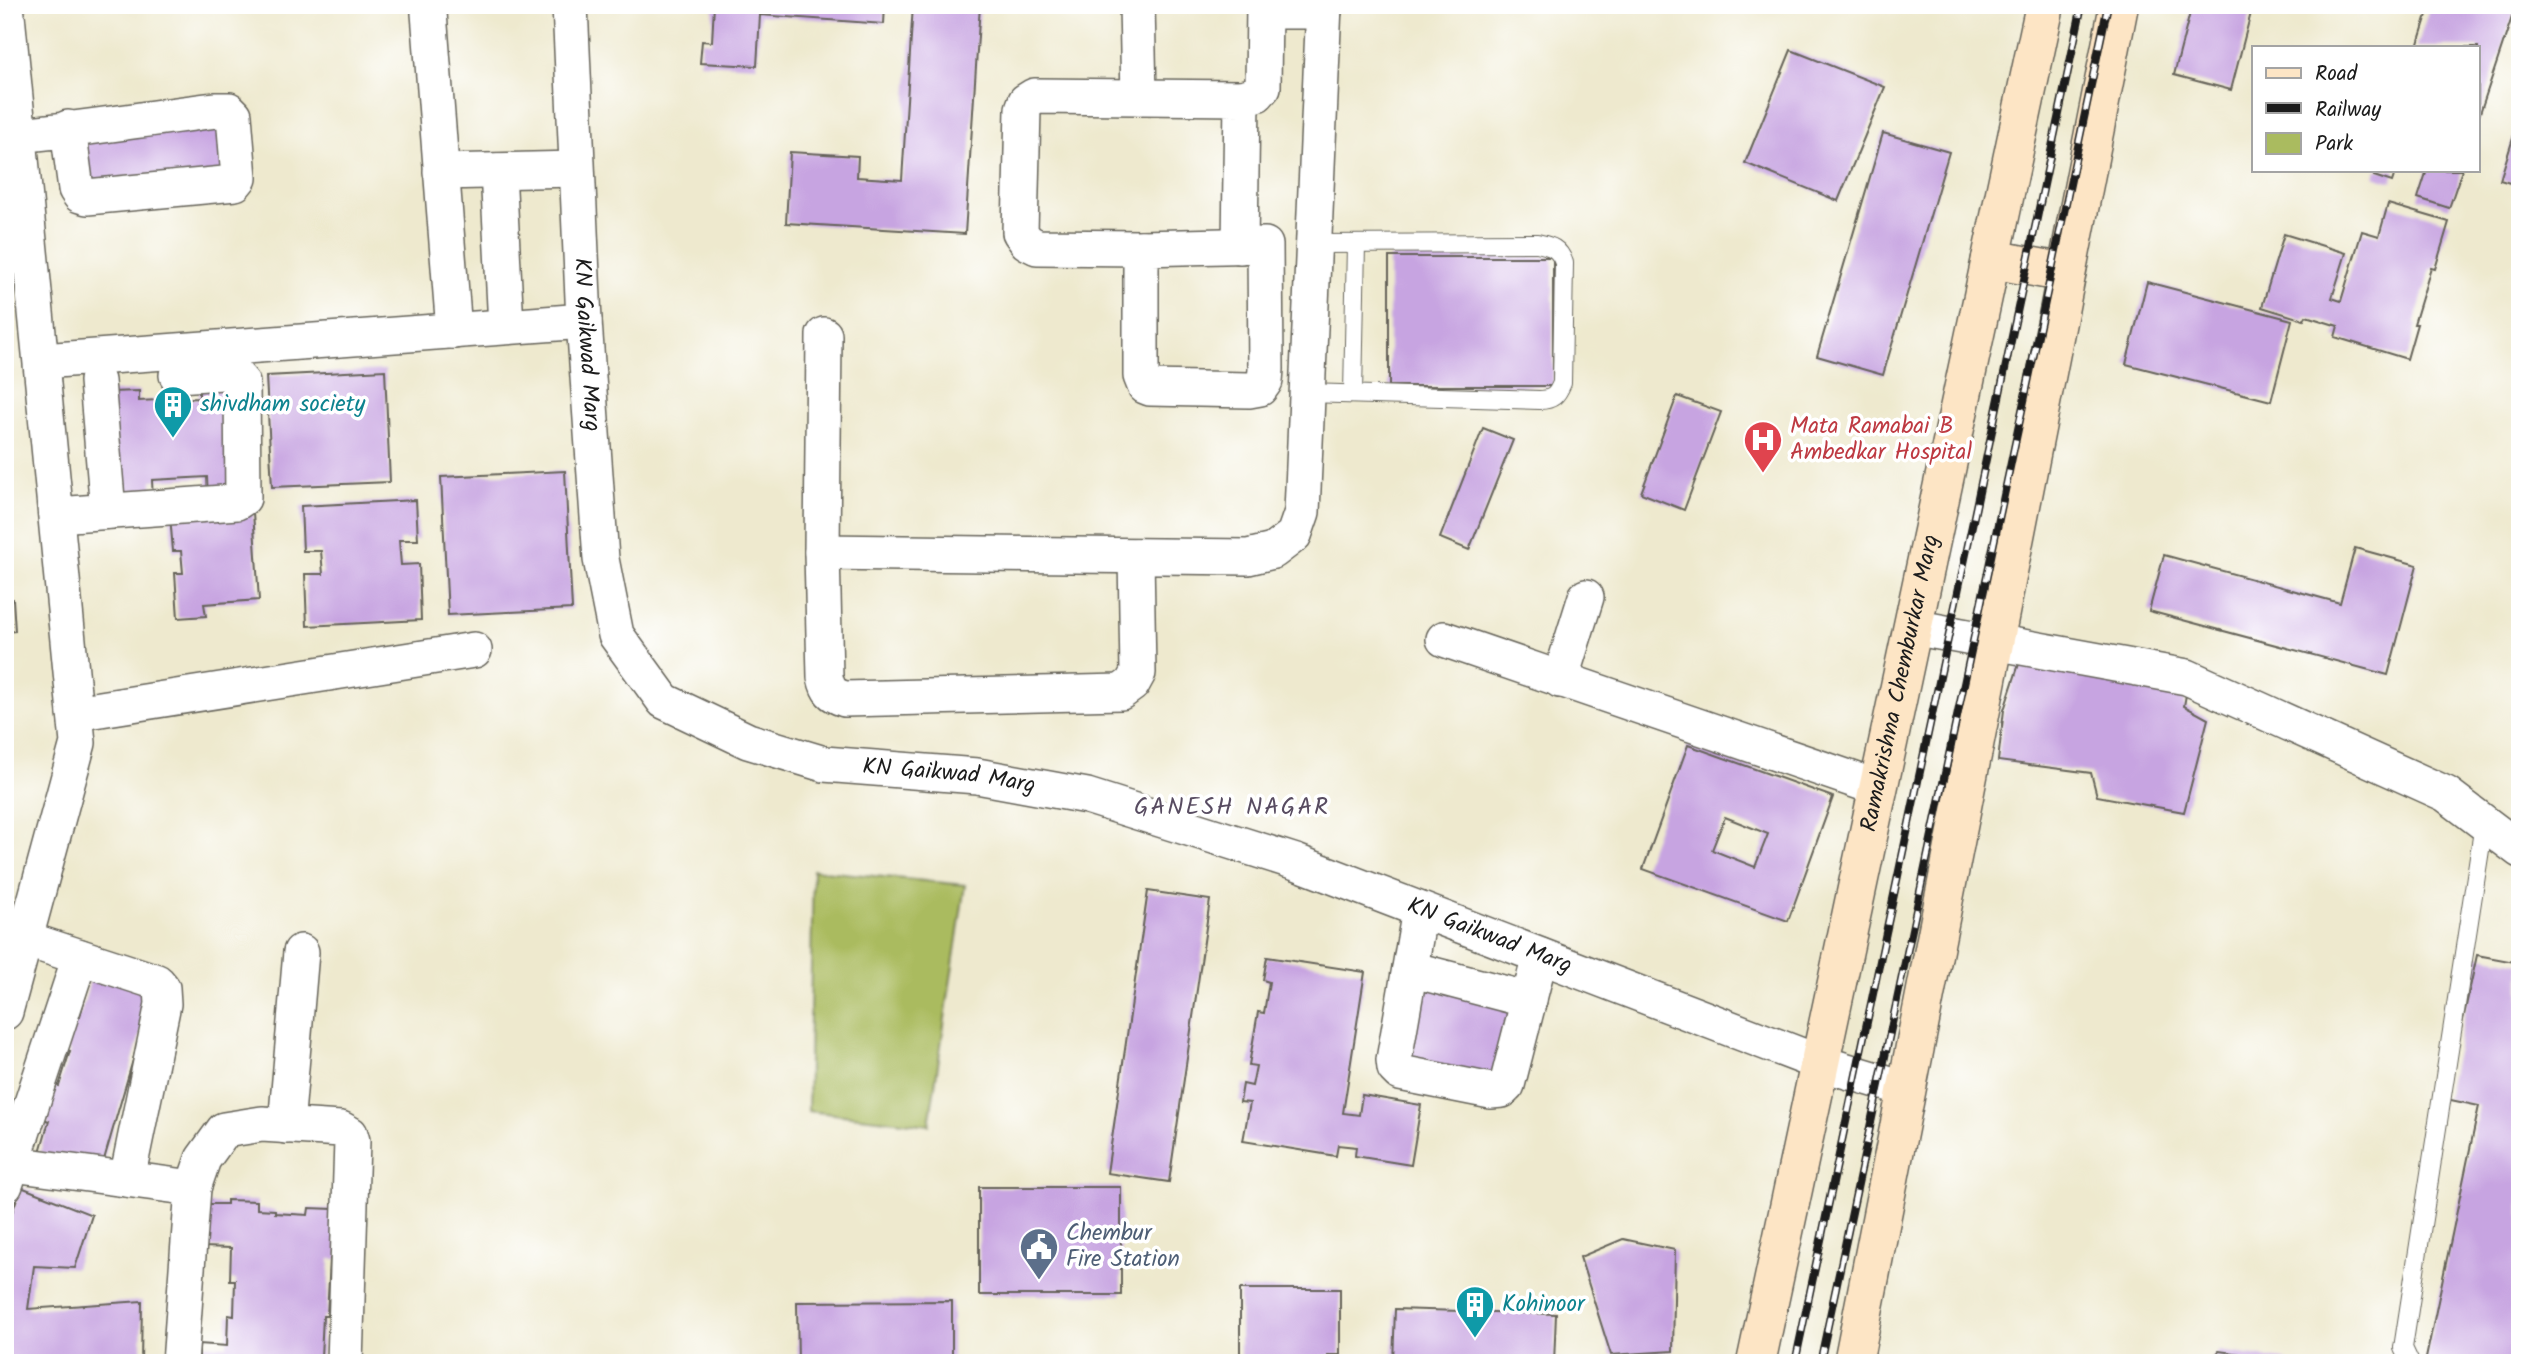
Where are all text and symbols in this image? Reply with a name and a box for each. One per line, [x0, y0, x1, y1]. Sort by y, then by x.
legend [2252, 46, 2480, 172]
text: Road [2315, 58, 2358, 91]
text: Railway [2315, 94, 2381, 127]
text: Park [2315, 128, 2353, 161]
street label: KN Gaikwad Marg [563, 257, 610, 433]
building icon: shivdham society [152, 384, 194, 439]
place label: shivdham society [200, 387, 366, 423]
place label: Mata Ramabai B Ambedkar Hospital [1790, 409, 1972, 471]
hospital icon: Mata Ramabai B Ambedkar Hospital [1742, 419, 1784, 474]
street label: Ramakrishna Chemburkar Marg [1852, 531, 1950, 835]
street label: KN Gaikwad Marg [861, 749, 1038, 804]
district label: GANESH NAGAR [1134, 788, 1330, 827]
street label: KN Gaikwad Marg [1402, 888, 1577, 984]
place label: Chembur Fire Station [1066, 1216, 1180, 1278]
public building icon: Chembur Fire Station [1018, 1226, 1060, 1281]
building icon: Kohinoor [1454, 1284, 1496, 1339]
place label: Kohinoor [1502, 1287, 1586, 1323]

